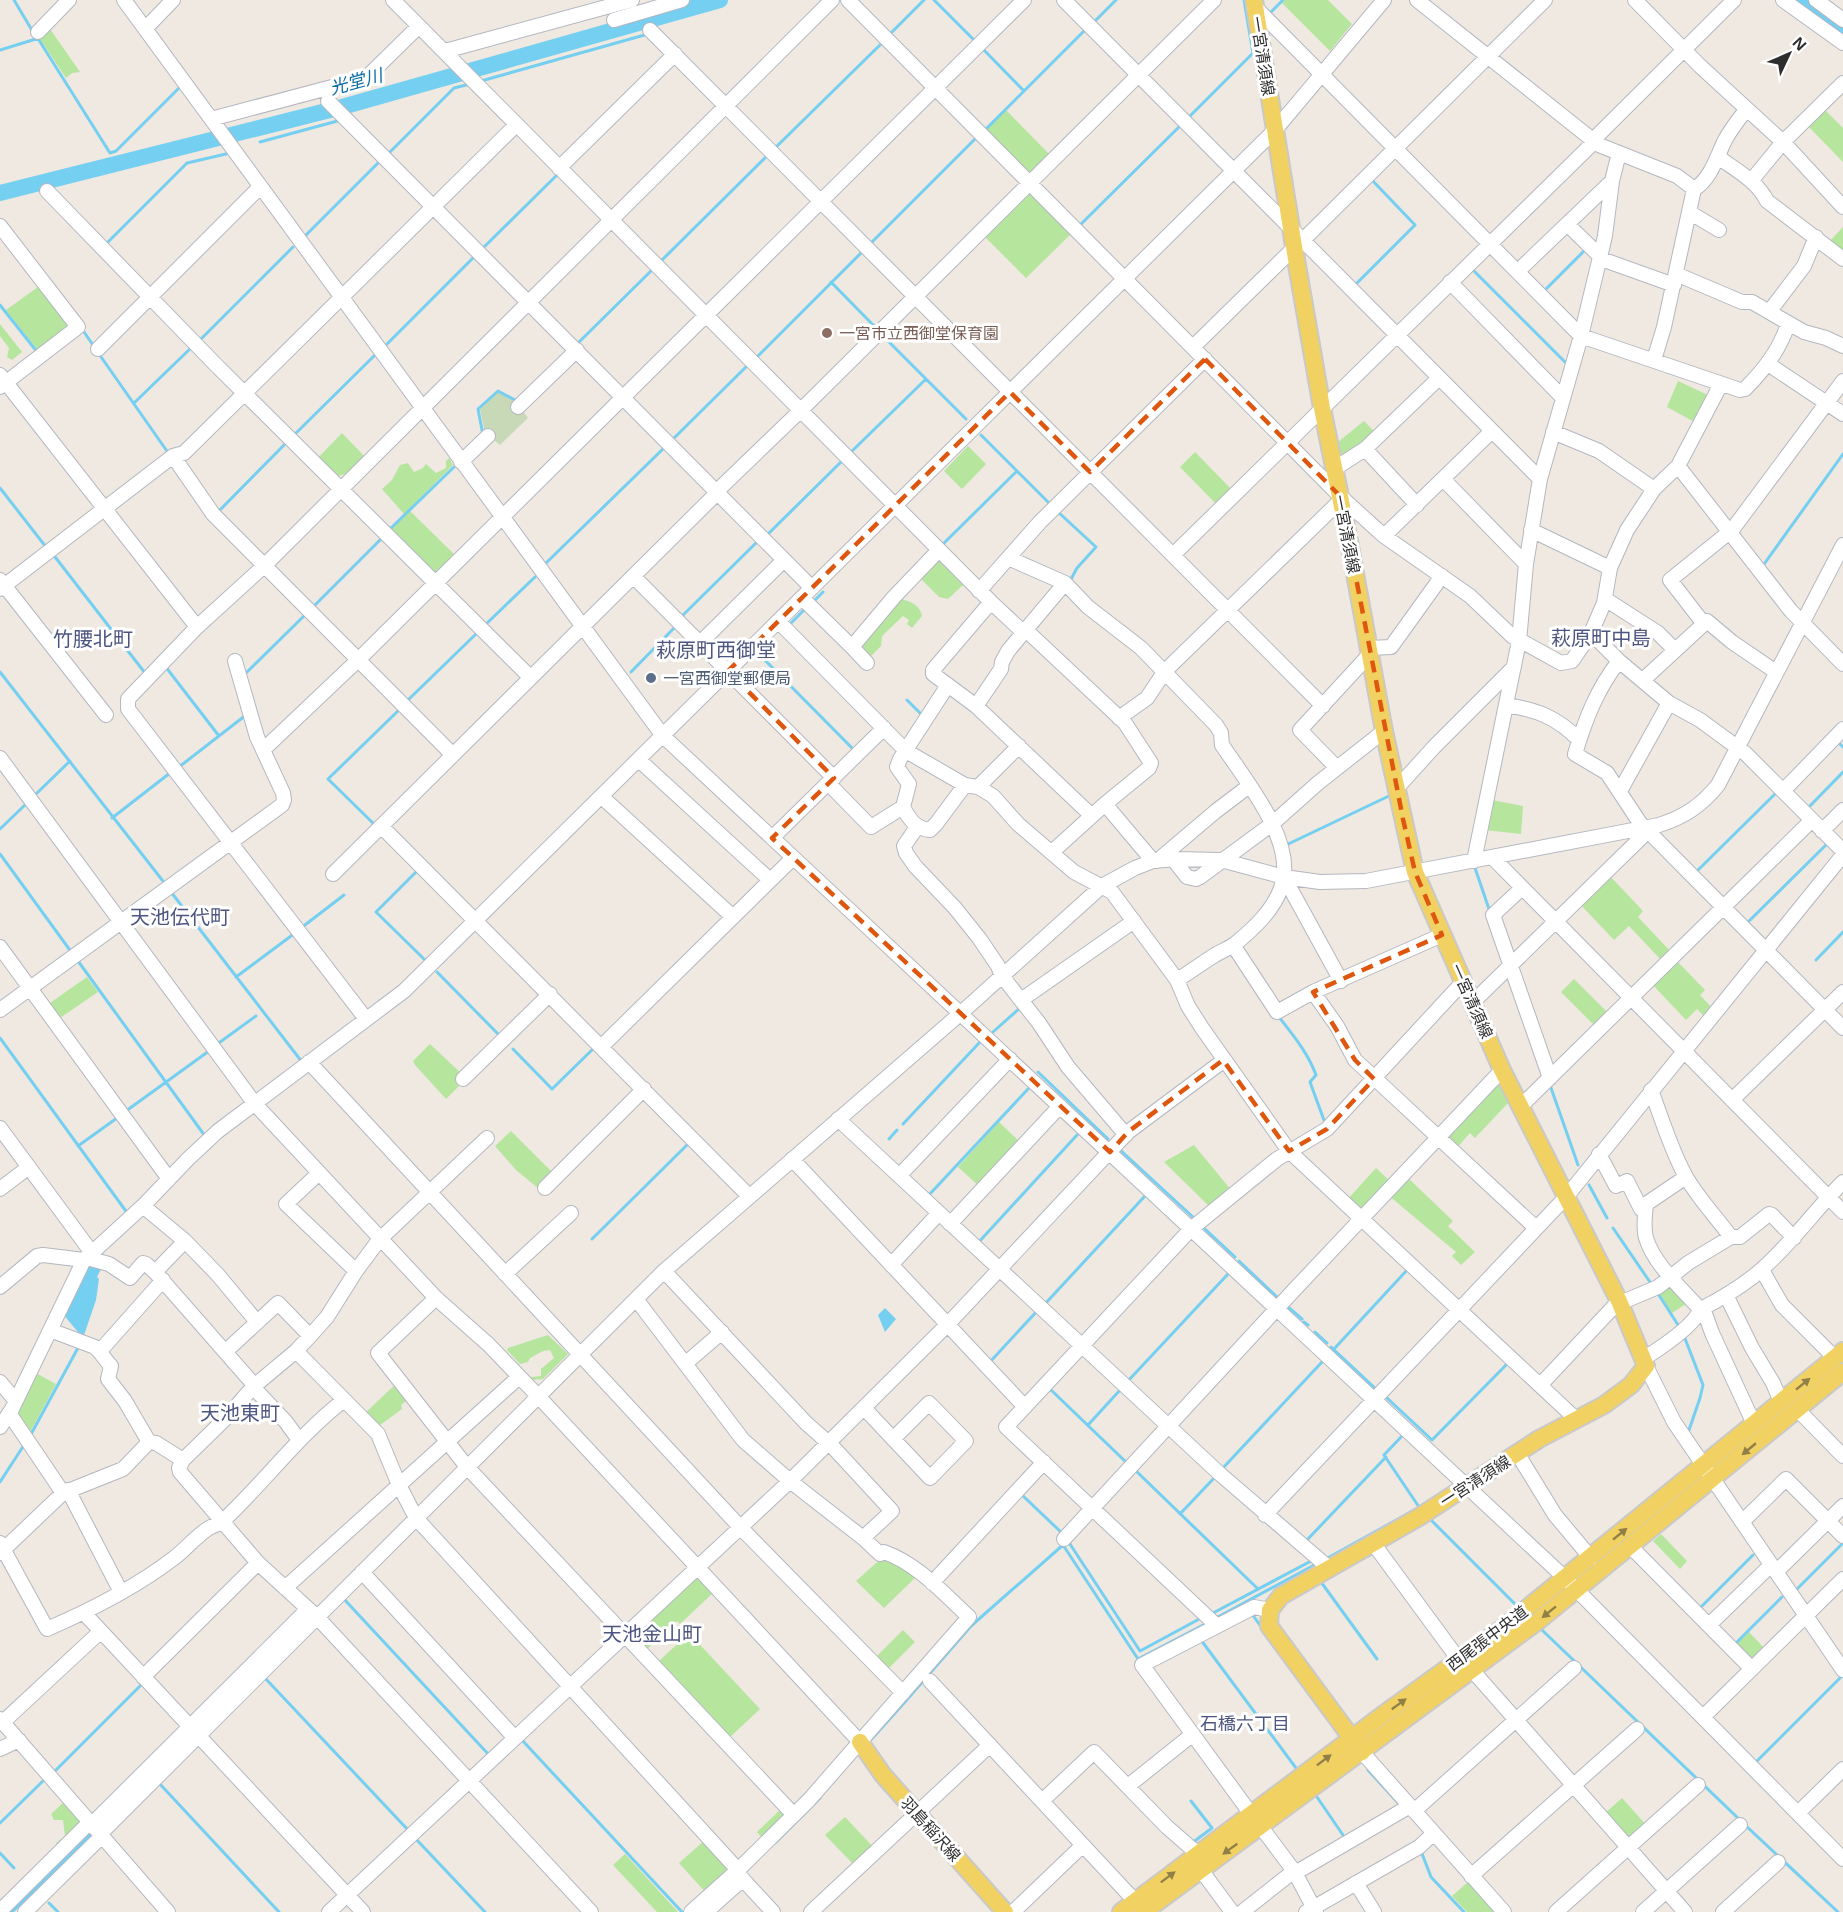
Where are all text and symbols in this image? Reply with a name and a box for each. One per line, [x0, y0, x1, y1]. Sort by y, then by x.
street label: 一宮清須線 [1248, 15, 1277, 97]
north arrow [1759, 24, 1819, 84]
text: N [1789, 34, 1810, 54]
water label: 光堂川 [327, 65, 387, 99]
place label: 一宮市立西御堂保育園 [839, 325, 999, 342]
marker: 一宮市立西御堂保育園 [820, 326, 834, 340]
street label: 一宮清須線 [1331, 493, 1362, 575]
district label: 萩原町中島 [1551, 627, 1651, 649]
district label: 竹腰北町 [53, 628, 133, 650]
district label: 萩原町西御堂 [656, 639, 776, 661]
place label: 一宮西御堂郵便局 [663, 670, 791, 687]
marker: 一宮西御堂郵便局 [644, 671, 658, 685]
district label: 天池伝代町 [130, 906, 230, 928]
street label: 一宮清須線 [1448, 961, 1496, 1041]
one-way arrow [1795, 1377, 1811, 1390]
district label: 天池東町 [200, 1402, 280, 1424]
one-way arrow [1741, 1443, 1757, 1456]
street label: 一宮清須線 [1437, 1453, 1513, 1510]
one-way arrow [1612, 1528, 1627, 1541]
street label: 西尾張中央道 [1444, 1603, 1531, 1674]
one-way arrow [1541, 1606, 1557, 1619]
district label: 天池金山町 [602, 1623, 702, 1645]
one-way arrow [1391, 1698, 1406, 1710]
district label: 石橋六丁目 [1200, 1714, 1290, 1734]
one-way arrow [1316, 1754, 1331, 1766]
street label: 羽島稲沢線 [898, 1794, 964, 1865]
one-way arrow [1223, 1843, 1239, 1855]
one-way arrow [1159, 1871, 1175, 1883]

